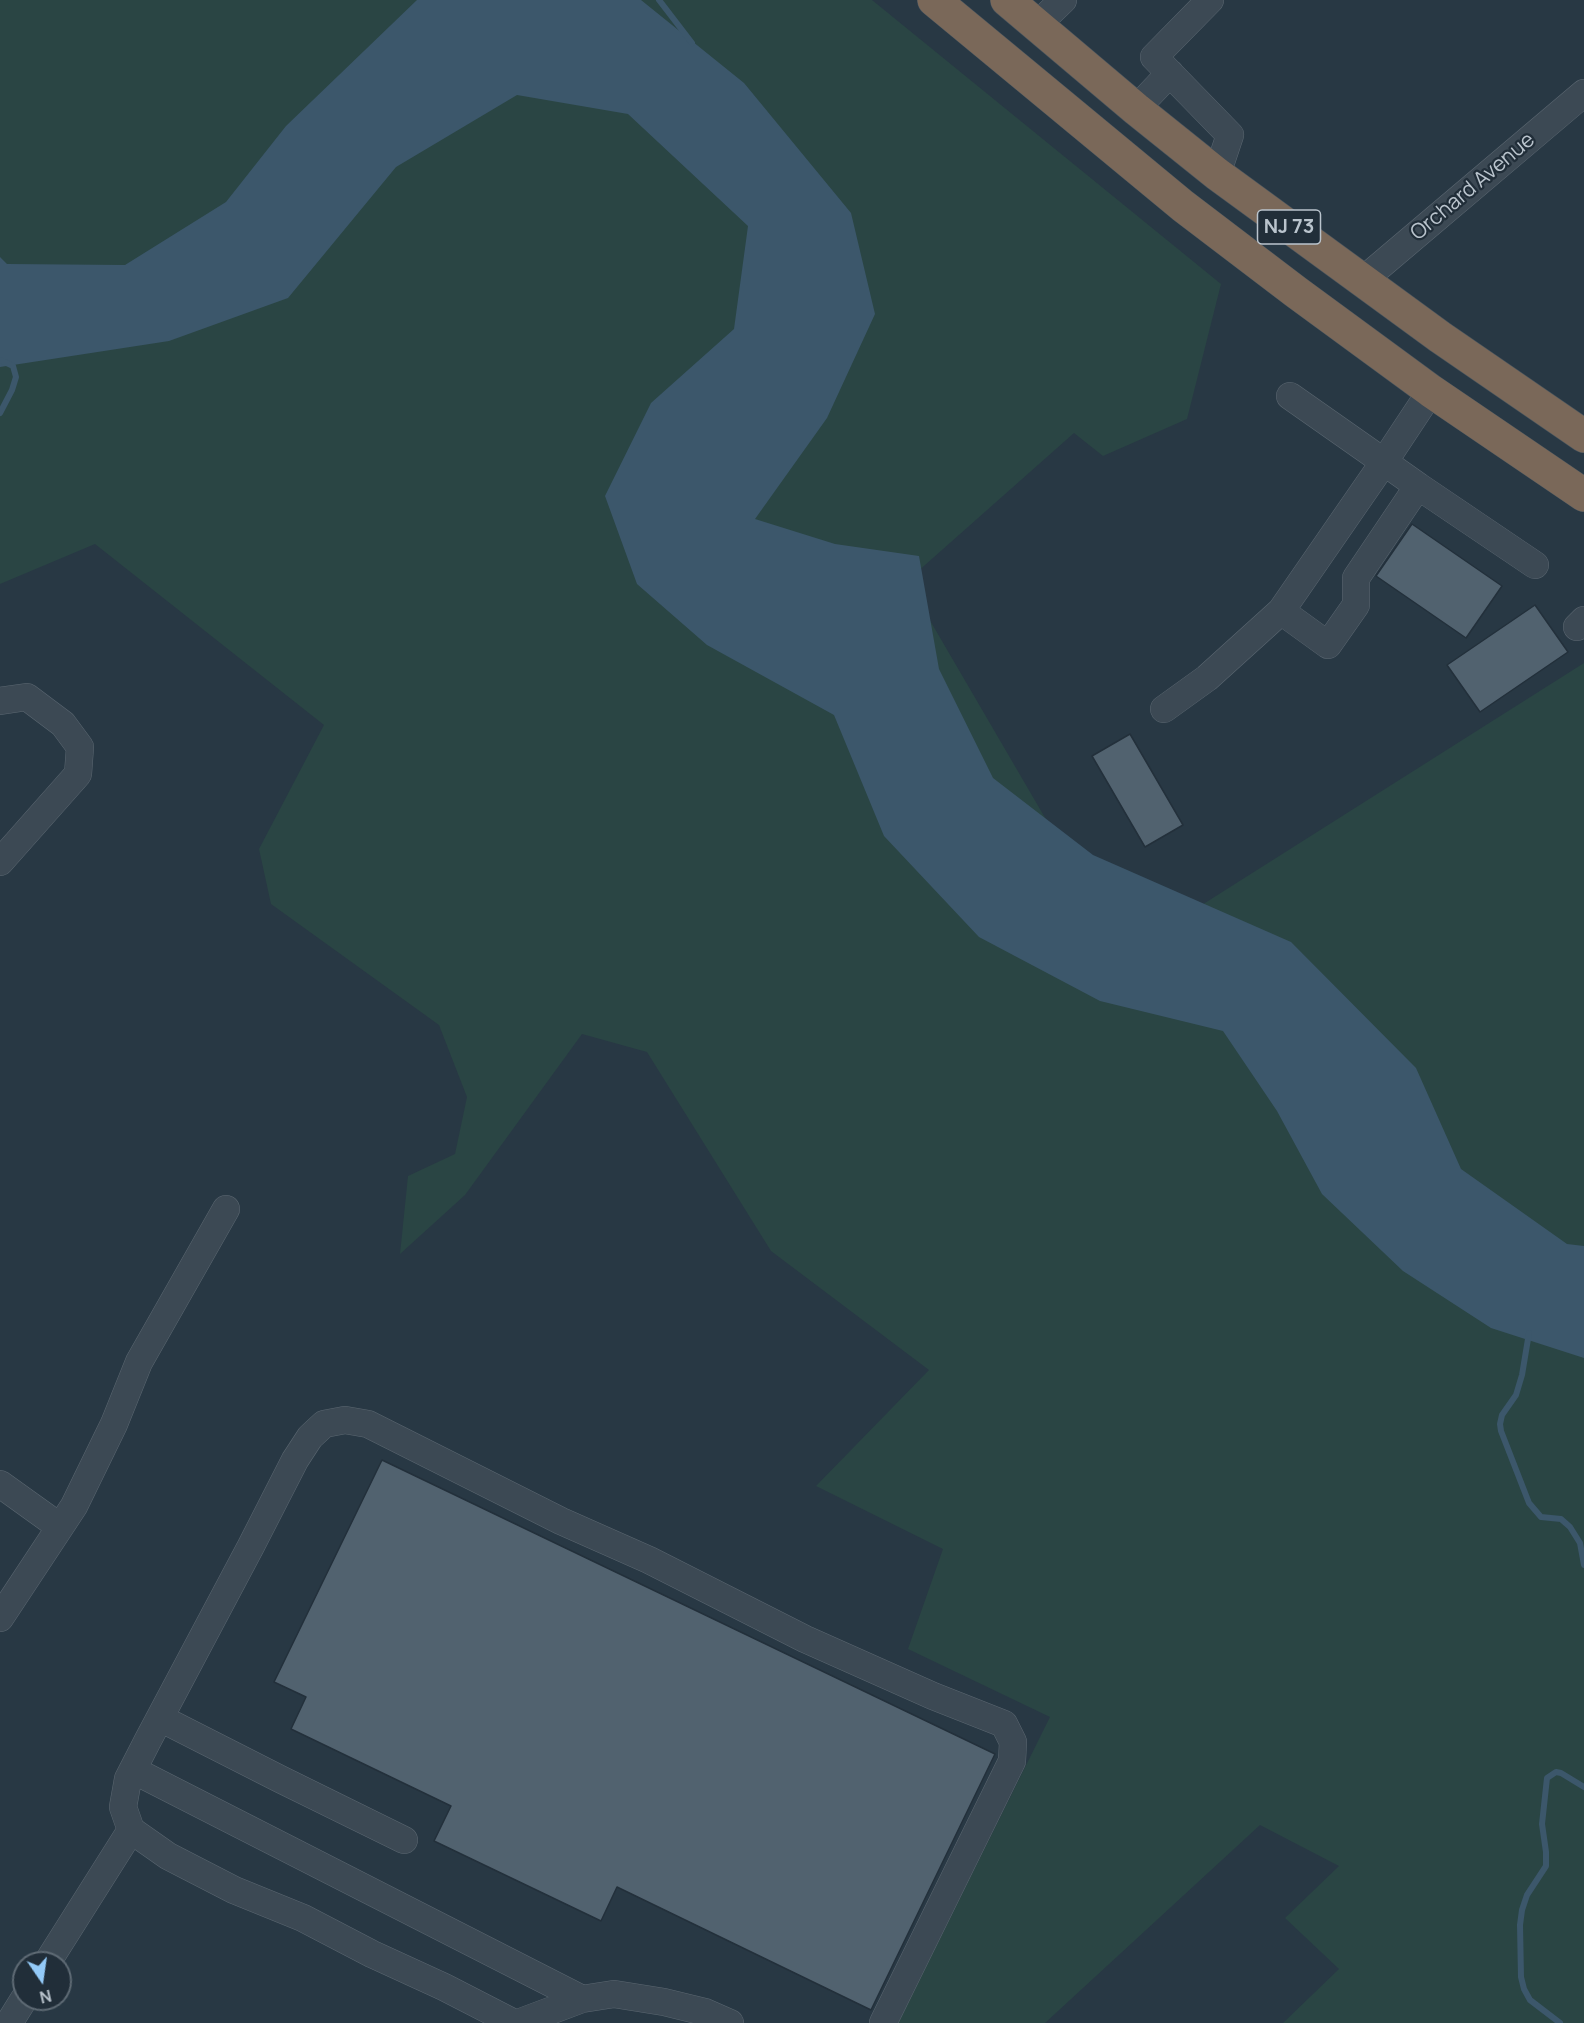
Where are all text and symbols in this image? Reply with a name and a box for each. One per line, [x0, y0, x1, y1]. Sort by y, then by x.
street label: Orchard Avenue [1406, 128, 1540, 246]
road number: NJ 73 [1258, 210, 1320, 244]
north arrow [12, 1951, 72, 2011]
text: N [38, 1985, 54, 2009]

